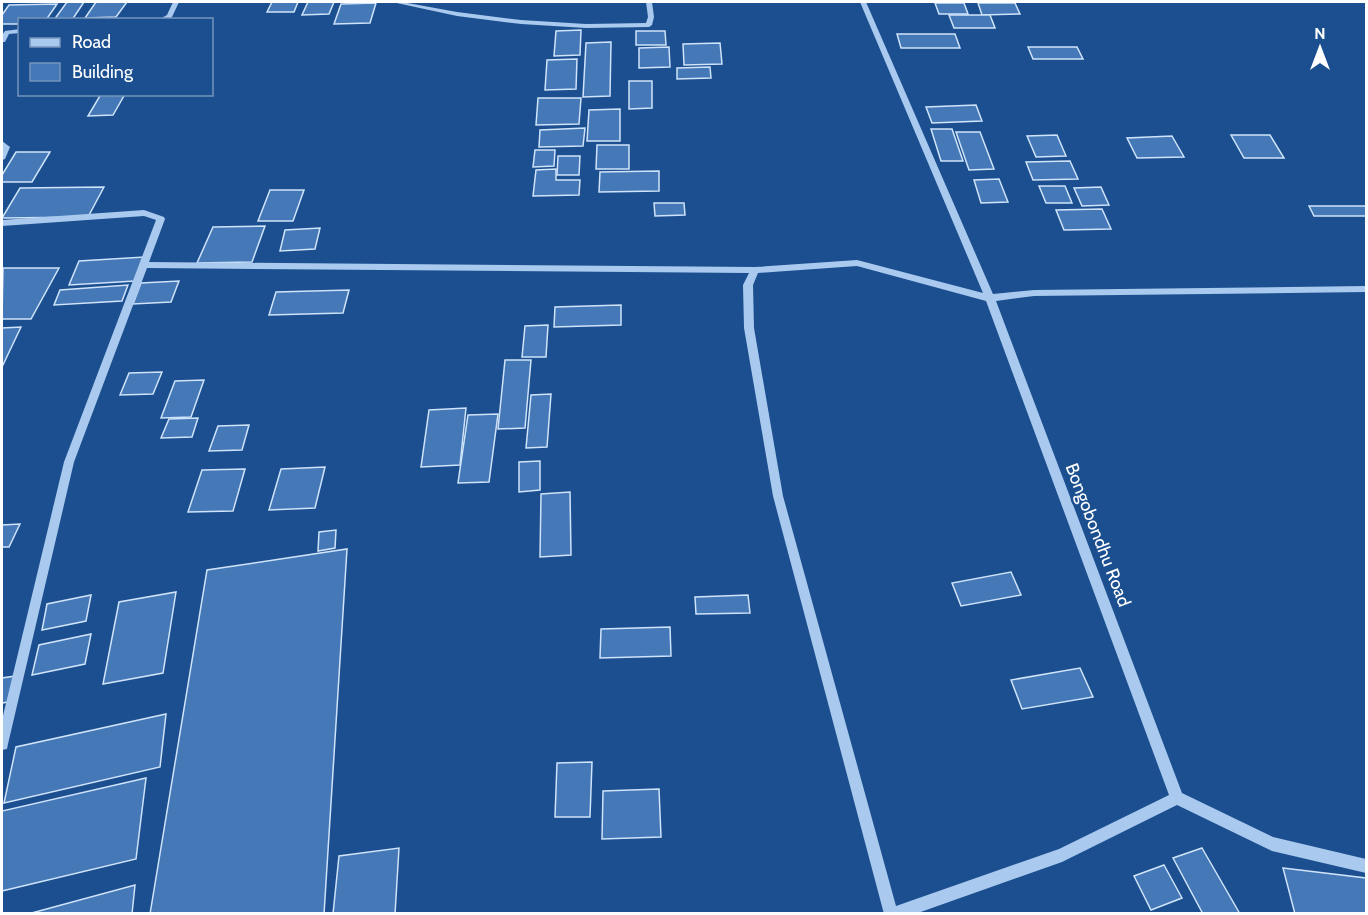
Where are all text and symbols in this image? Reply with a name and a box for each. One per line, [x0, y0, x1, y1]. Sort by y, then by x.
legend [18, 18, 213, 96]
north arrow [1290, 18, 1350, 78]
text: N [1314, 24, 1326, 43]
text: Road [72, 31, 111, 53]
text: Building [72, 61, 134, 83]
street label: Bongobondhu Road [1061, 460, 1135, 610]

